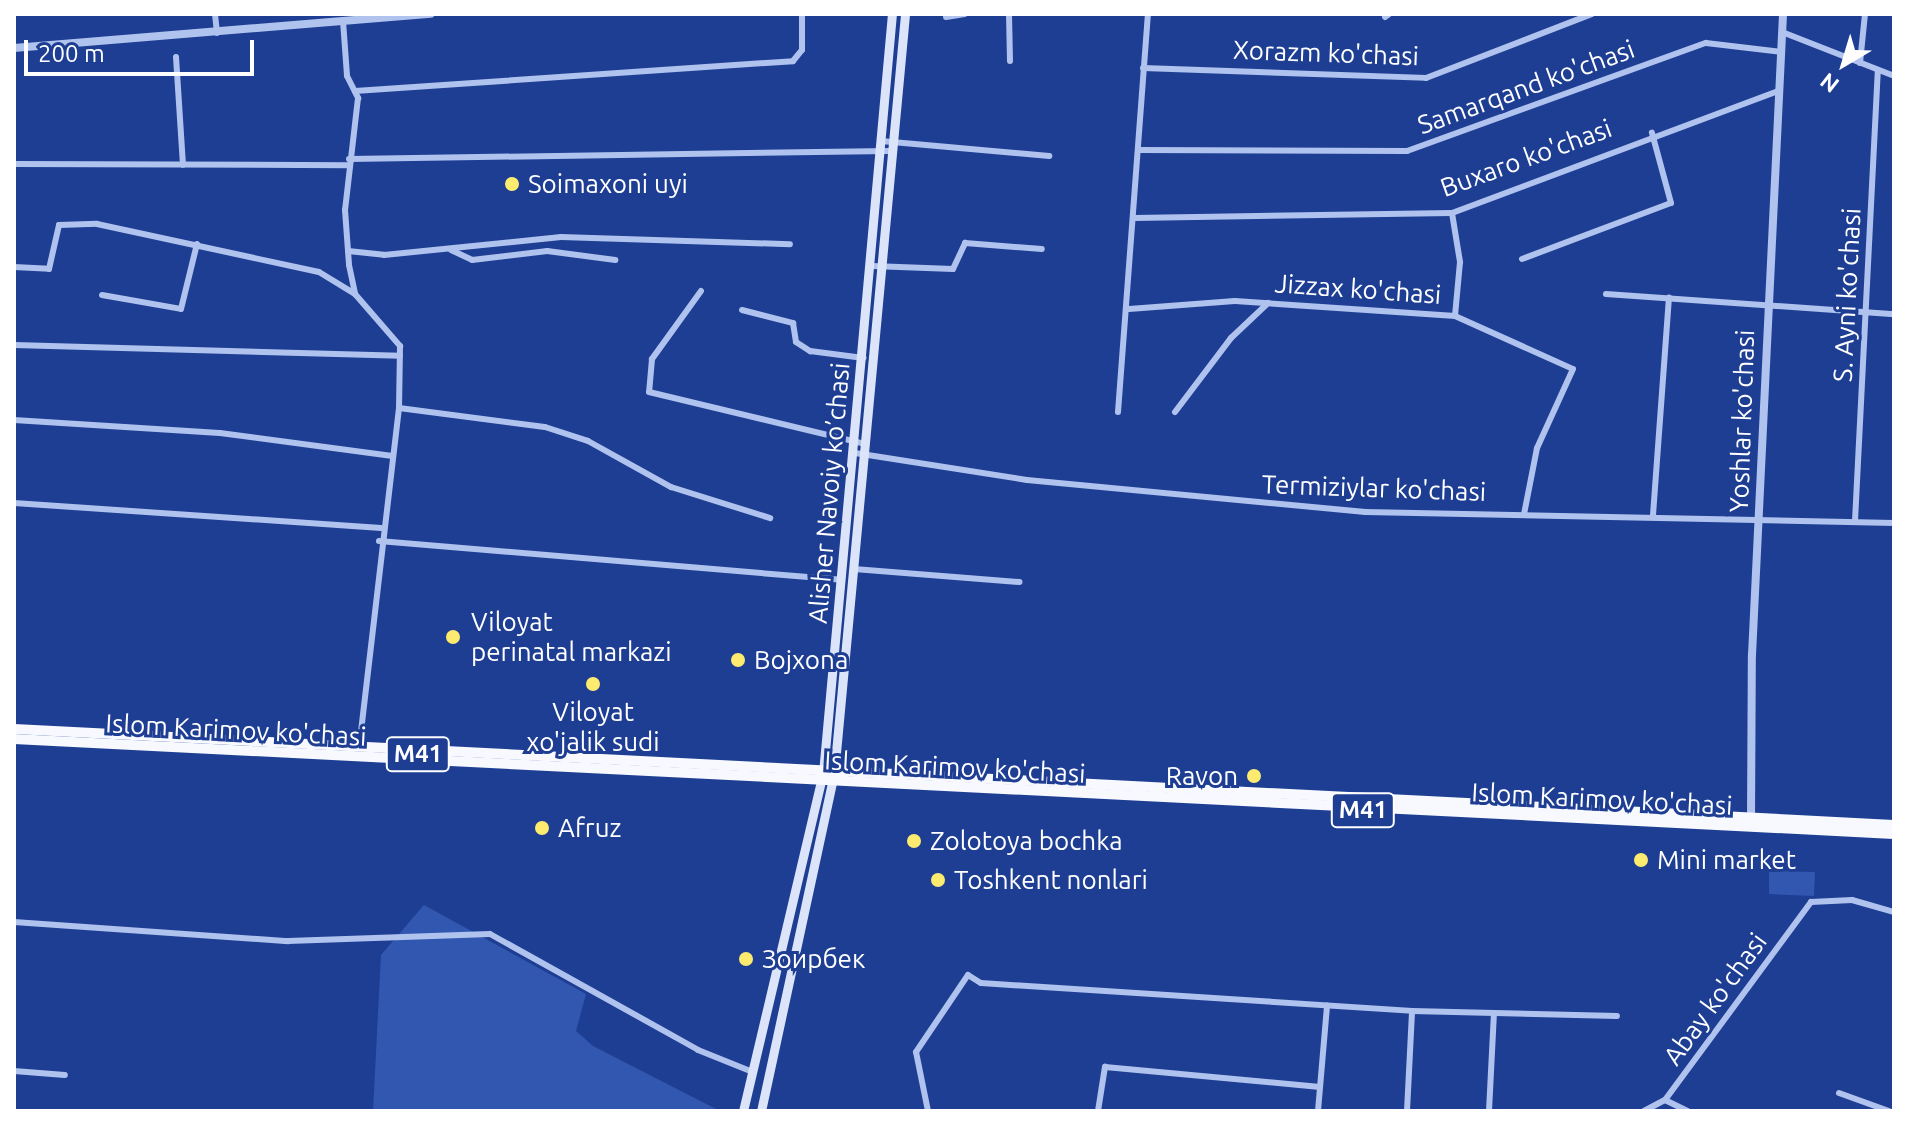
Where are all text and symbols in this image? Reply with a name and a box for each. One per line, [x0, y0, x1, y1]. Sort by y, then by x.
scale bar [28, 24, 258, 74]
north arrow [1804, 24, 1884, 104]
street label: Samarqand ko'chasi [1413, 33, 1639, 141]
street label: Xorazm ko'chasi [1233, 34, 1419, 72]
text: 200 m [38, 40, 105, 67]
text: N [1815, 68, 1843, 98]
street label: Buxaro ko'chasi [1436, 113, 1616, 203]
place label: Soimaxoni uyi [528, 168, 688, 200]
marker: Soimaxoni uyi [503, 175, 521, 193]
street label: S. Ayni ko'chasi [1827, 207, 1867, 383]
street label: Jizzax ko'chasi [1274, 268, 1442, 310]
street label: Yoshlar ko'chasi [1723, 329, 1761, 513]
street label: Alisher Navoiy ko’chasi [802, 361, 856, 625]
street label: Termiziylar ko'chasi [1261, 468, 1487, 508]
place label: Viloyat perinatal markazi [471, 606, 672, 668]
marker: Viloyat perinatal markazi [442, 626, 464, 648]
place label: Bojxona [754, 644, 848, 676]
marker: Bojxona [729, 651, 747, 669]
marker: Viloyat xo'jalik sudi [584, 675, 602, 693]
place label: Viloyat xo'jalik sudi [526, 696, 660, 758]
street label: Islom Karimov ko'chasi [105, 708, 367, 752]
road number: M41 [384, 734, 452, 774]
street label: Islom Karimov ko'chasi [824, 745, 1086, 789]
place label: Ravon [1166, 760, 1238, 792]
marker: Ravon [1245, 767, 1263, 785]
street label: Islom Karimov ko'chasi [1471, 777, 1733, 821]
road number: M41 [1329, 790, 1397, 830]
place label: Afruz [558, 812, 621, 844]
marker: Afruz [533, 819, 551, 837]
place label: Zolotoya bochka [930, 825, 1123, 857]
marker: Zolotoya bochka [905, 832, 923, 850]
place label: Mini market [1657, 844, 1796, 876]
marker: Mini market [1632, 851, 1650, 869]
place label: Toshkent nonlari [954, 864, 1148, 896]
marker: Toshkent nonlari [929, 871, 947, 889]
street label: Abay ko'chasi [1657, 927, 1773, 1071]
place label: Зоирбек [762, 943, 865, 975]
marker: Зоирбек [737, 950, 755, 968]

